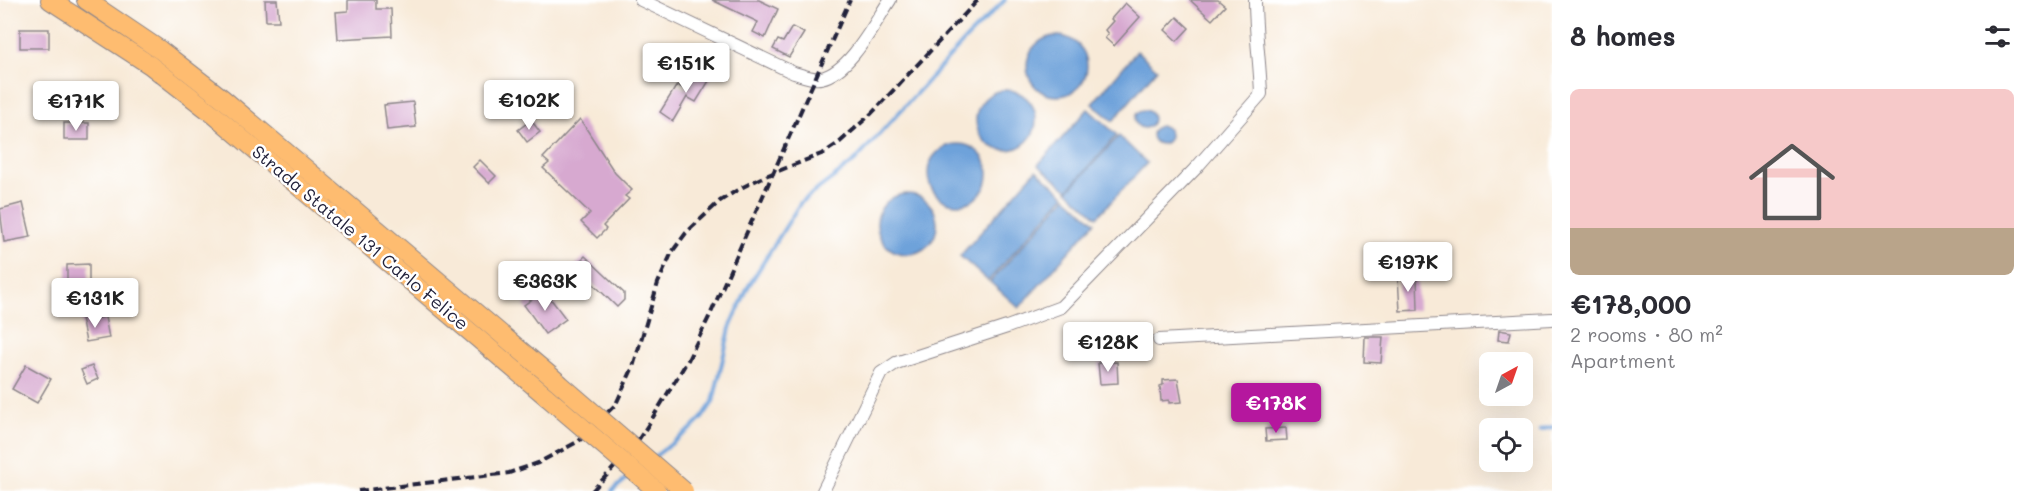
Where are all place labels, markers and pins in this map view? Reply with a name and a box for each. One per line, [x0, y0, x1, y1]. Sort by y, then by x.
pin: €151K [644, 43, 728, 94]
pin: €102K [487, 80, 571, 131]
pin: €171K [34, 81, 118, 132]
pin: €197K [1366, 242, 1450, 293]
pin: €363K [503, 261, 587, 312]
pin: €131K [53, 278, 137, 329]
pin: €128K [1066, 322, 1150, 373]
pin: €178K [1234, 383, 1318, 434]

